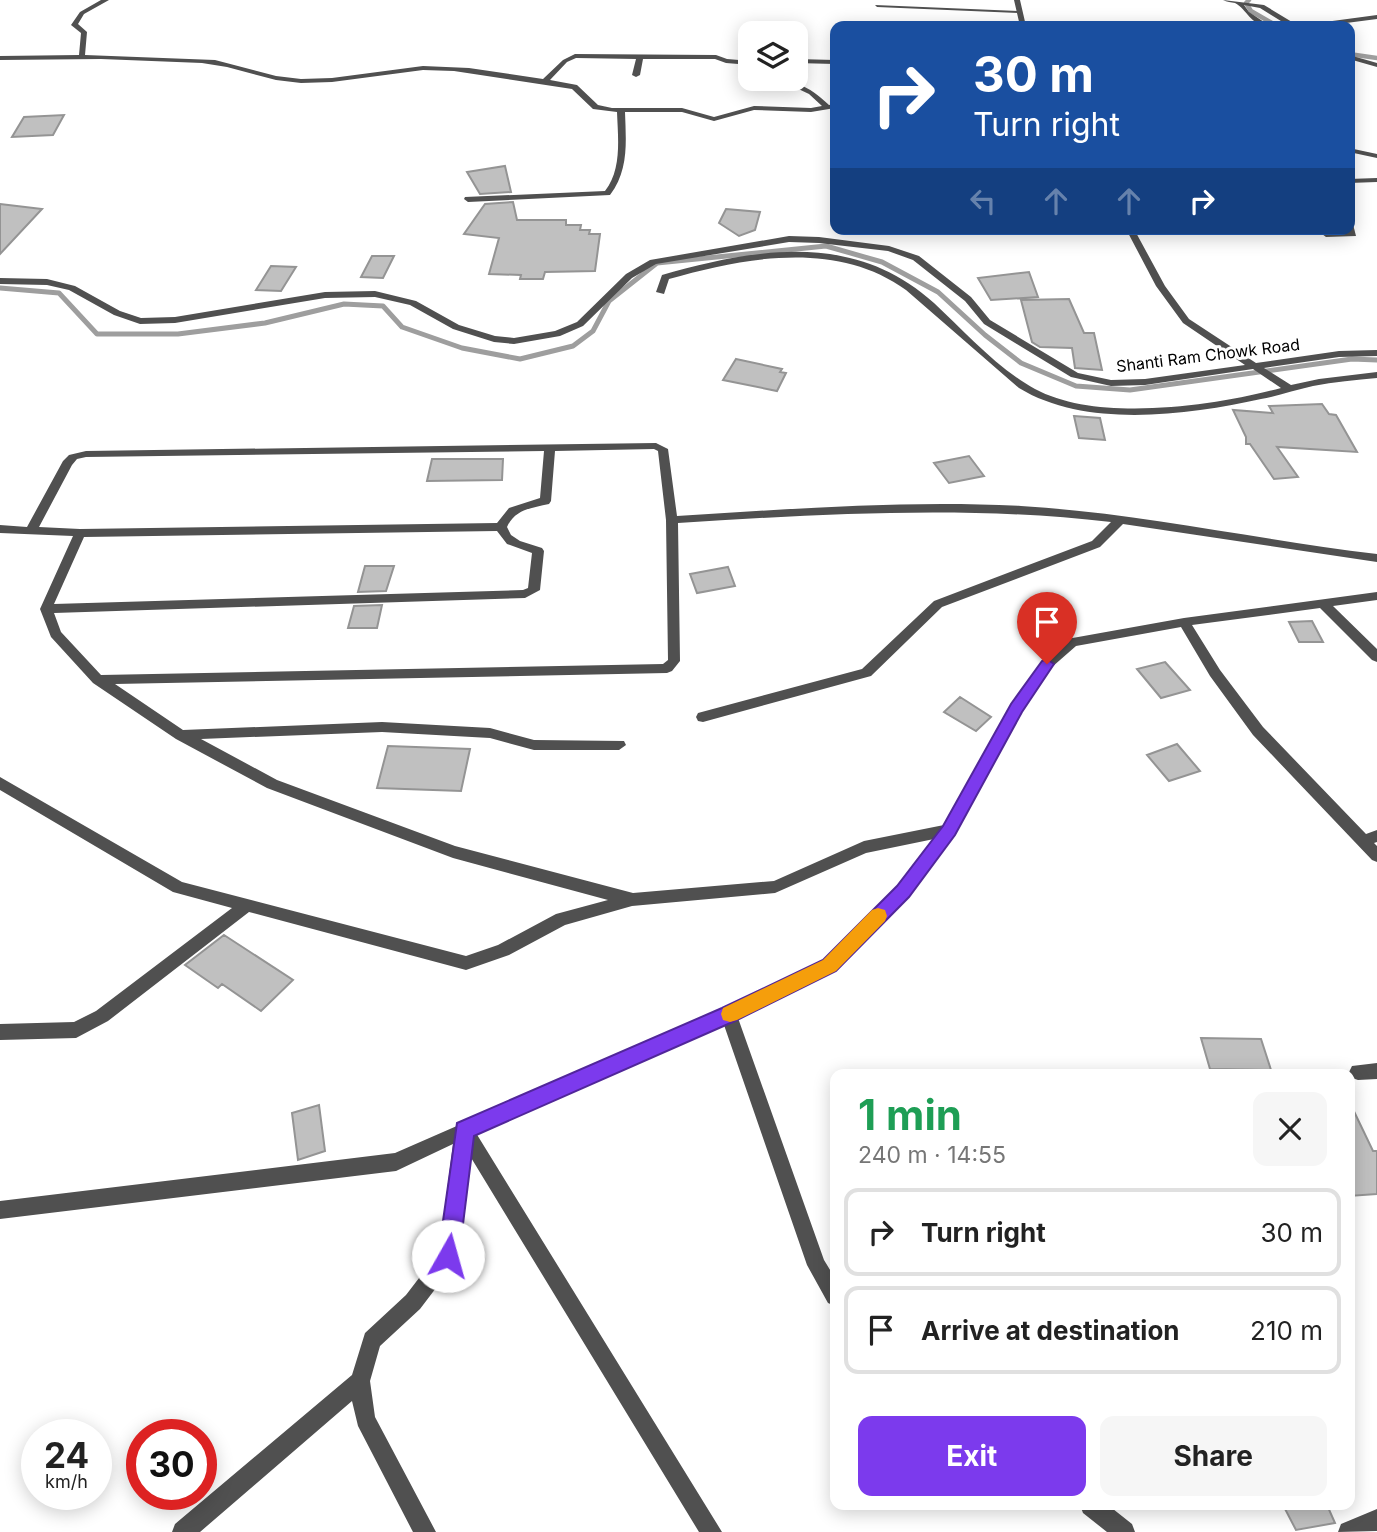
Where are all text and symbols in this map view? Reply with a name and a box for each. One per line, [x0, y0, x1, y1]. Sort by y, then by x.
map controls [738, 21, 808, 91]
button: layers [738, 21, 808, 91]
text: 30 m [973, 45, 1094, 104]
icon: right [858, 49, 949, 140]
text: Turn right [973, 105, 1120, 144]
icon: left [964, 182, 1002, 220]
icon: ahead [1037, 182, 1075, 220]
icon: ahead [1110, 182, 1148, 220]
icon: right [1183, 182, 1221, 220]
street label: Shanti Ram Chowk Road [1115, 334, 1301, 376]
pin [1017, 592, 1077, 664]
icon: arrive [1028, 603, 1066, 641]
text: 1 min [858, 1089, 962, 1140]
button: close [1253, 1092, 1327, 1166]
text: 240 m · 14:55 [858, 1141, 1006, 1169]
icon: right [862, 1213, 900, 1251]
text: Turn right [921, 1217, 1046, 1248]
text: 30 m [1260, 1217, 1323, 1248]
position arrow [411, 1219, 485, 1293]
icon: arrive [862, 1311, 900, 1349]
text: Arrive at destination [921, 1315, 1180, 1346]
text: 210 m [1250, 1315, 1323, 1346]
button: Exit [858, 1416, 1086, 1496]
button: Share [1100, 1416, 1327, 1496]
speed limit sign: 30 [126, 1419, 217, 1510]
text: 24 [44, 1434, 89, 1476]
text: km/h [45, 1471, 88, 1492]

